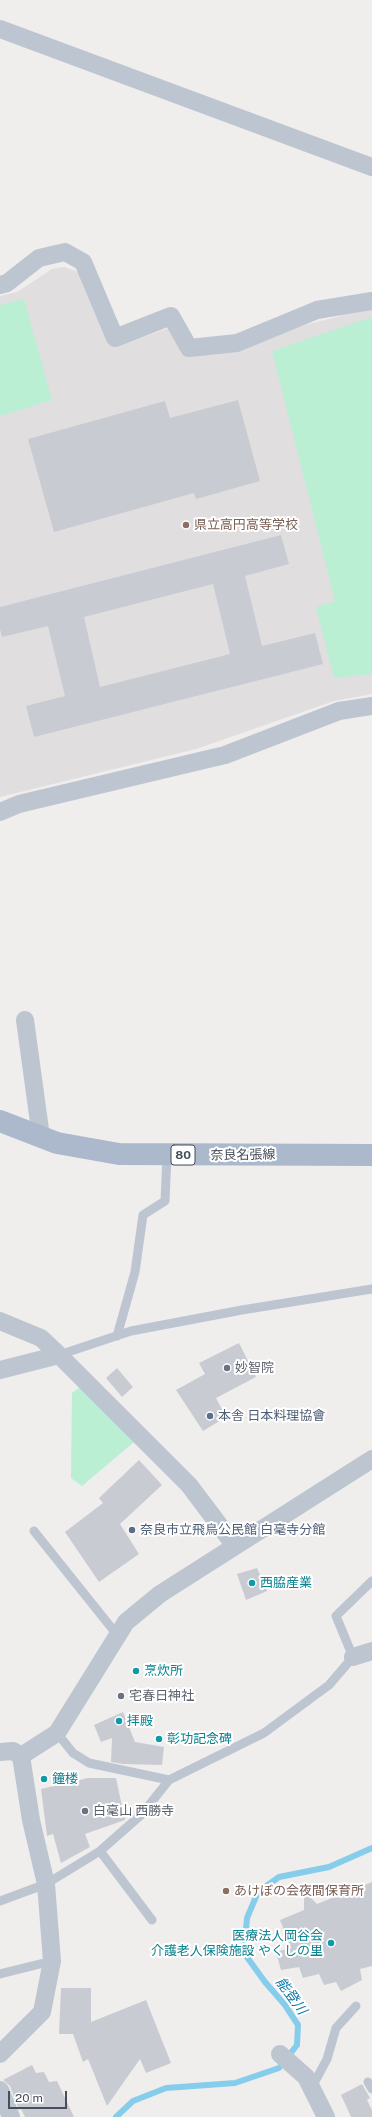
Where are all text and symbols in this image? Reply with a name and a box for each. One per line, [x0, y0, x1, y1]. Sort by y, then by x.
place label: 県立高円高等学校 [194, 517, 298, 533]
marker: 県立高円高等学校 [181, 520, 191, 530]
road number: 80 [171, 1145, 195, 1165]
street label: 奈良名張線 [210, 1147, 276, 1163]
place label: 妙智院 [235, 1360, 274, 1376]
marker: 妙智院 [222, 1363, 232, 1373]
place label: 本舎 日本料理協會 [218, 1408, 325, 1424]
marker: 本舎 日本料理協會 [205, 1411, 215, 1421]
place label: 奈良市立飛鳥公民館 白毫寺分館 [140, 1522, 325, 1538]
marker: 奈良市立飛鳥公民館 白毫寺分館 [127, 1525, 137, 1535]
place label: 西脇産業 [260, 1575, 312, 1591]
marker: 西脇産業 [247, 1578, 257, 1588]
place label: 烹炊所 [144, 1663, 183, 1679]
marker: 烹炊所 [131, 1666, 141, 1676]
place label: 宅春日神社 [129, 1688, 194, 1704]
marker: 宅春日神社 [116, 1691, 126, 1701]
place label: 拝殿 [127, 1713, 153, 1729]
marker: 拝殿 [114, 1716, 124, 1726]
place label: 彰功記念碑 [167, 1731, 232, 1747]
marker: 彰功記念碑 [154, 1734, 164, 1744]
place label: 鐘楼 [52, 1771, 78, 1787]
marker: 鐘楼 [39, 1774, 49, 1784]
place label: 白毫山 西勝寺 [93, 1803, 174, 1819]
marker: 白毫山 西勝寺 [80, 1806, 90, 1816]
place label: あけぼの会夜間保育所 [234, 1883, 364, 1899]
marker: あけぼの会夜間保育所 [221, 1886, 231, 1896]
place label: 医療法人岡谷会 介護老人保険施設 やくしの里 [151, 1928, 323, 1959]
marker: 医療法人岡谷会 介護老人保険施設 やくしの里 [326, 1938, 336, 1948]
water label: 能登川 [272, 1974, 310, 2018]
scale bar [10, 2083, 69, 2109]
text: 20 m [15, 2091, 43, 2105]

